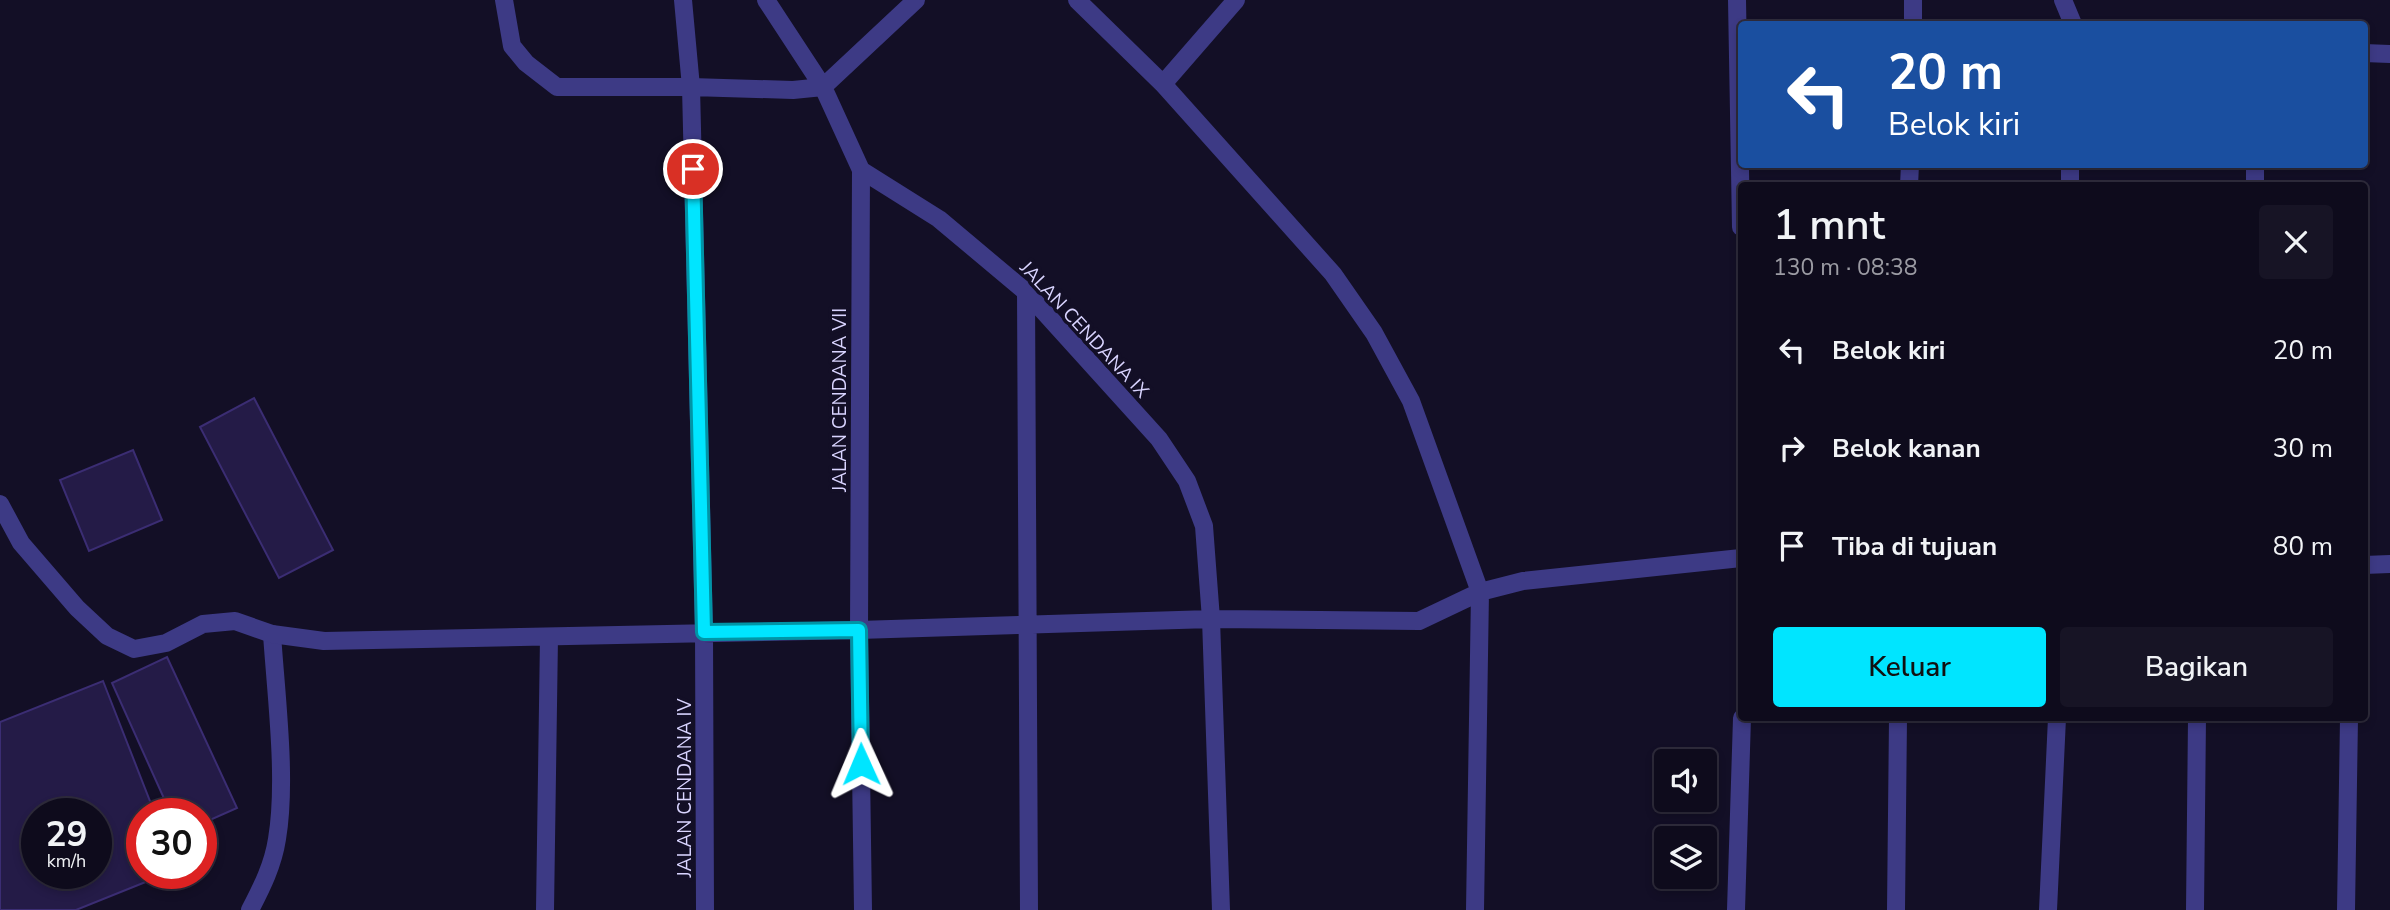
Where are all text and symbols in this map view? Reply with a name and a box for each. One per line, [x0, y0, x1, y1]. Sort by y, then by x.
text: 20 m [1888, 39, 2003, 106]
icon: left [1773, 49, 1864, 140]
text: Belok kiri [1888, 103, 2020, 146]
pin [663, 139, 723, 199]
icon: arrive [674, 150, 712, 188]
text: 1 mnt [1773, 197, 1885, 254]
button: close [2259, 205, 2333, 279]
text: 130 m · 08:38 [1773, 252, 1918, 283]
street label: JALAN CENDANA IX [1013, 255, 1155, 404]
street label: JALAN CENDANA VII [827, 308, 853, 493]
icon: left [1773, 331, 1811, 369]
text: Belok kiri [1832, 333, 1945, 368]
text: 20 m [2273, 333, 2333, 368]
icon: right [1773, 429, 1811, 467]
text: Belok kanan [1832, 431, 1981, 466]
text: 30 m [2273, 431, 2333, 466]
icon: arrive [1773, 527, 1811, 565]
text: Tiba di tujuan [1832, 529, 1997, 564]
text: 80 m [2273, 529, 2333, 564]
button: Keluar [1773, 627, 2046, 707]
button: Bagikan [2060, 627, 2333, 707]
street label: JALAN CENDANA IV [672, 698, 698, 879]
position arrow [824, 727, 898, 801]
map controls [1654, 749, 1717, 889]
button: sound [1654, 749, 1717, 812]
speed limit sign: 30 [126, 798, 217, 889]
text: 29 [45, 811, 88, 858]
button: layers [1654, 826, 1717, 889]
text: km/h [47, 849, 86, 873]

